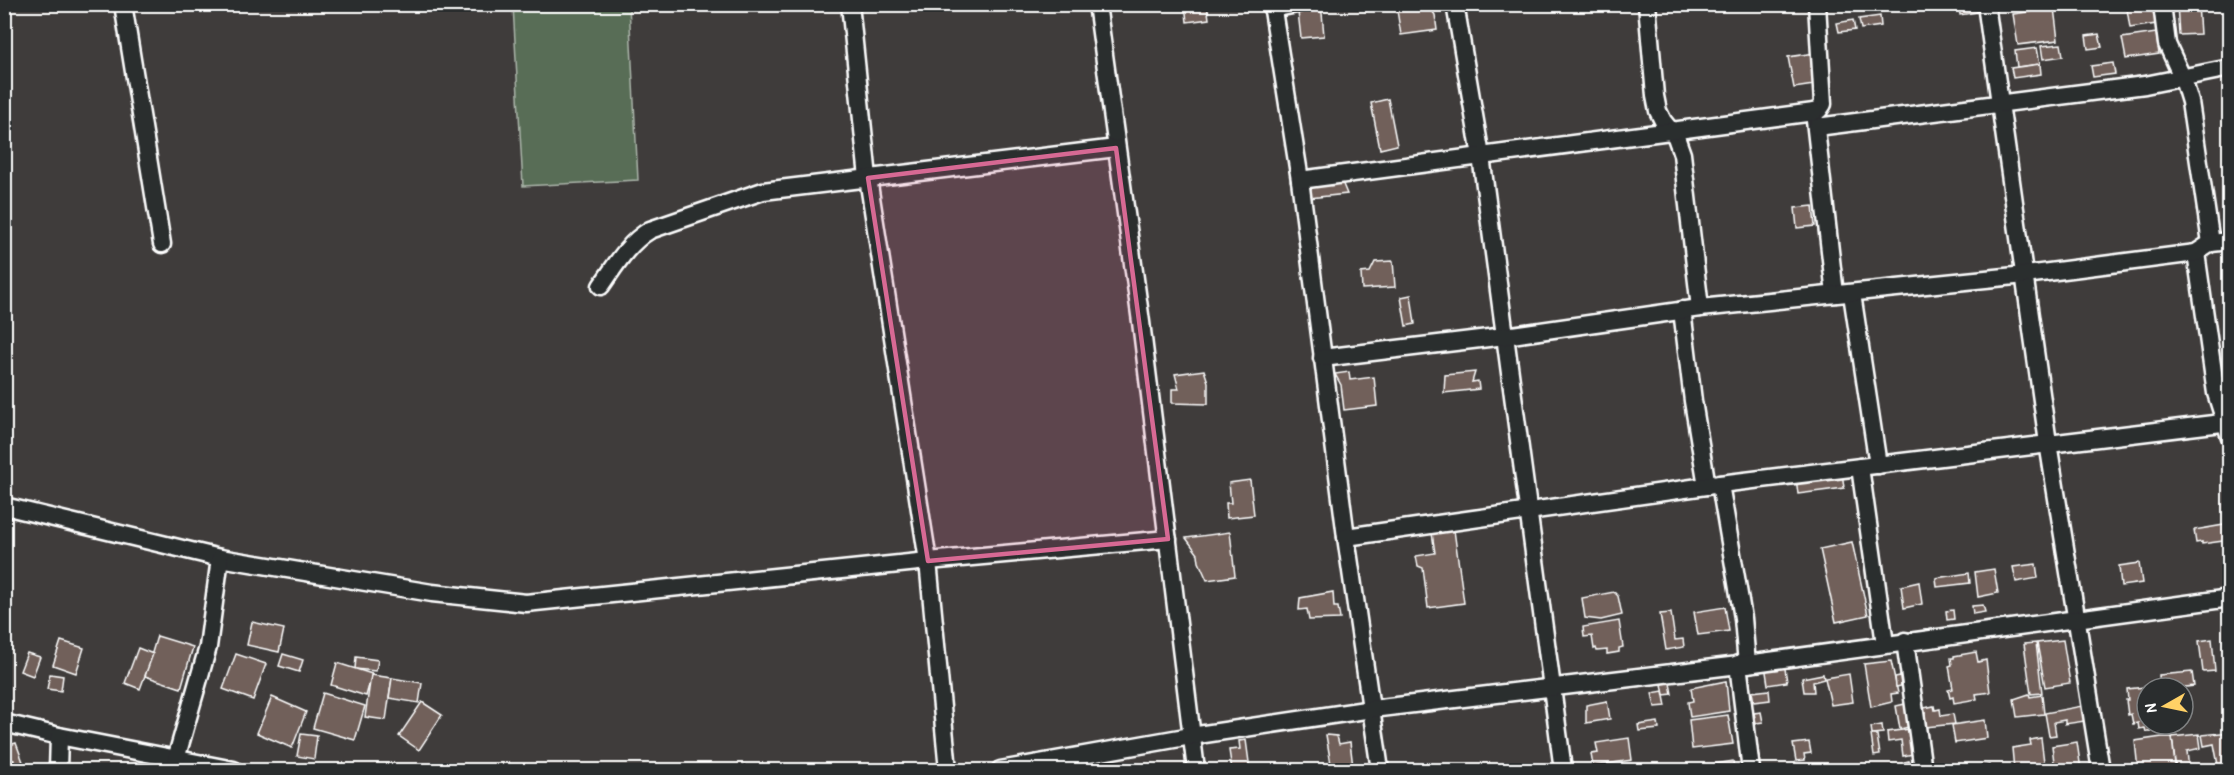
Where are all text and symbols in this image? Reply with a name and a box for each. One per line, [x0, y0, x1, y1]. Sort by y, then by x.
north arrow [2135, 676, 2195, 736]
text: N [2139, 702, 2162, 714]

